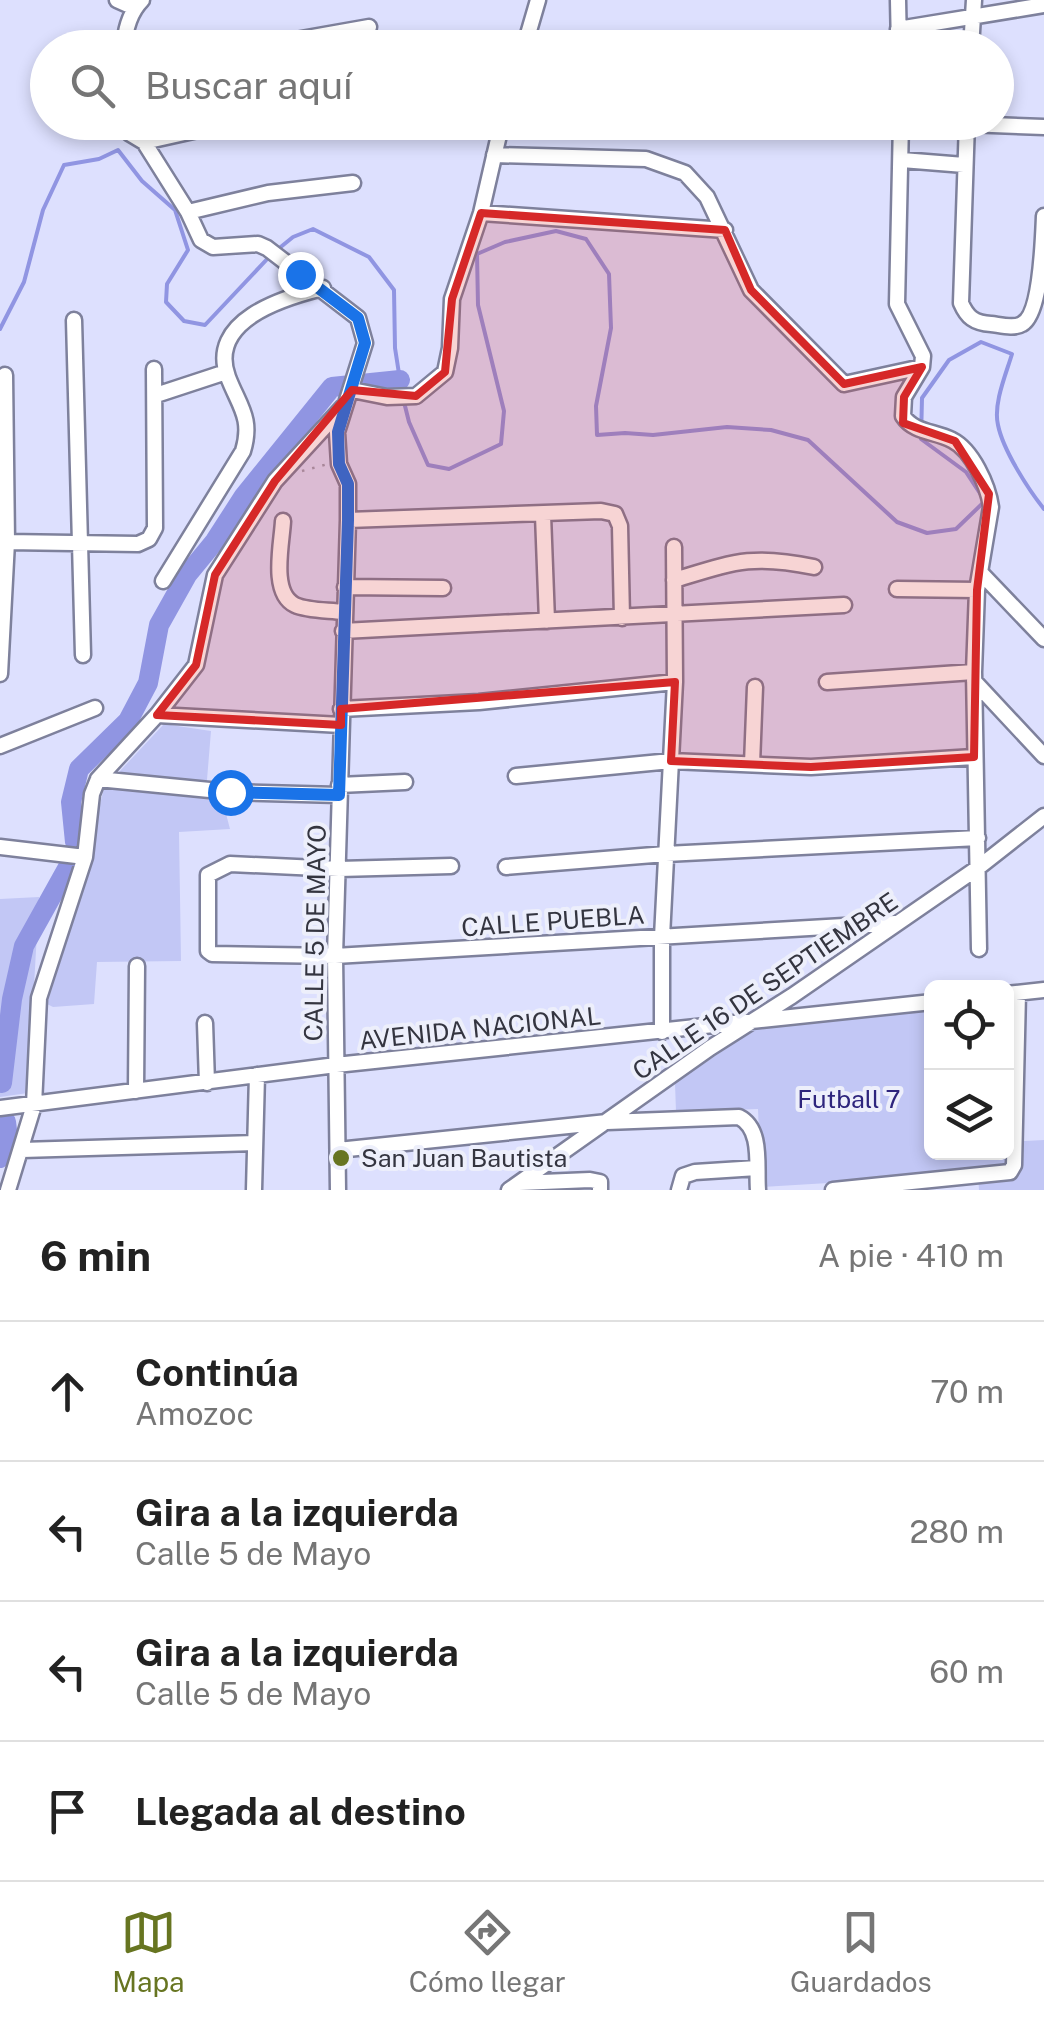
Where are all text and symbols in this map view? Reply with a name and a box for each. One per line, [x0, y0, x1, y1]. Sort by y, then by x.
search box [30, 30, 1014, 140]
icon: search [65, 58, 120, 113]
text: Buscar aquí [145, 63, 352, 108]
route end [278, 252, 324, 298]
route start [208, 770, 254, 816]
street label: CALLE 5 DE MAYO [298, 824, 332, 1042]
street label: CALLE 16 DE SEPTIEMBRE [627, 886, 903, 1086]
street label: CALLE PUEBLA [460, 900, 646, 942]
map controls [924, 980, 1014, 1160]
button: locate [924, 980, 1014, 1070]
street label: AVENIDA NACIONAL [358, 1000, 602, 1056]
button: layers [924, 1070, 1014, 1160]
park label: Futball 7 [797, 1084, 901, 1114]
place label: San Juan Bautista [361, 1143, 567, 1173]
marker: San Juan Bautista [330, 1147, 352, 1169]
text: 6 min [40, 1231, 151, 1280]
text: A pie · 410 m [818, 1237, 1004, 1274]
text: Continúa [135, 1350, 299, 1395]
icon: ahead [40, 1364, 95, 1419]
text: 70 m [930, 1373, 1004, 1410]
text: Amozoc [135, 1395, 254, 1432]
text: Gira a la izquierda [135, 1490, 459, 1535]
icon: left [40, 1504, 95, 1559]
text: 280 m [909, 1513, 1004, 1550]
text: Calle 5 de Mayo [135, 1535, 371, 1572]
text: Gira a la izquierda [135, 1630, 459, 1675]
icon: left [40, 1644, 95, 1699]
text: 60 m [929, 1653, 1004, 1690]
text: Calle 5 de Mayo [135, 1675, 371, 1712]
icon: arrive [40, 1784, 95, 1839]
text: Llegada al destino [135, 1789, 466, 1834]
tab: Mapa [112, 1905, 184, 1998]
tab: Cómo llegar [409, 1905, 566, 1998]
tab: Guardados [790, 1905, 932, 1998]

